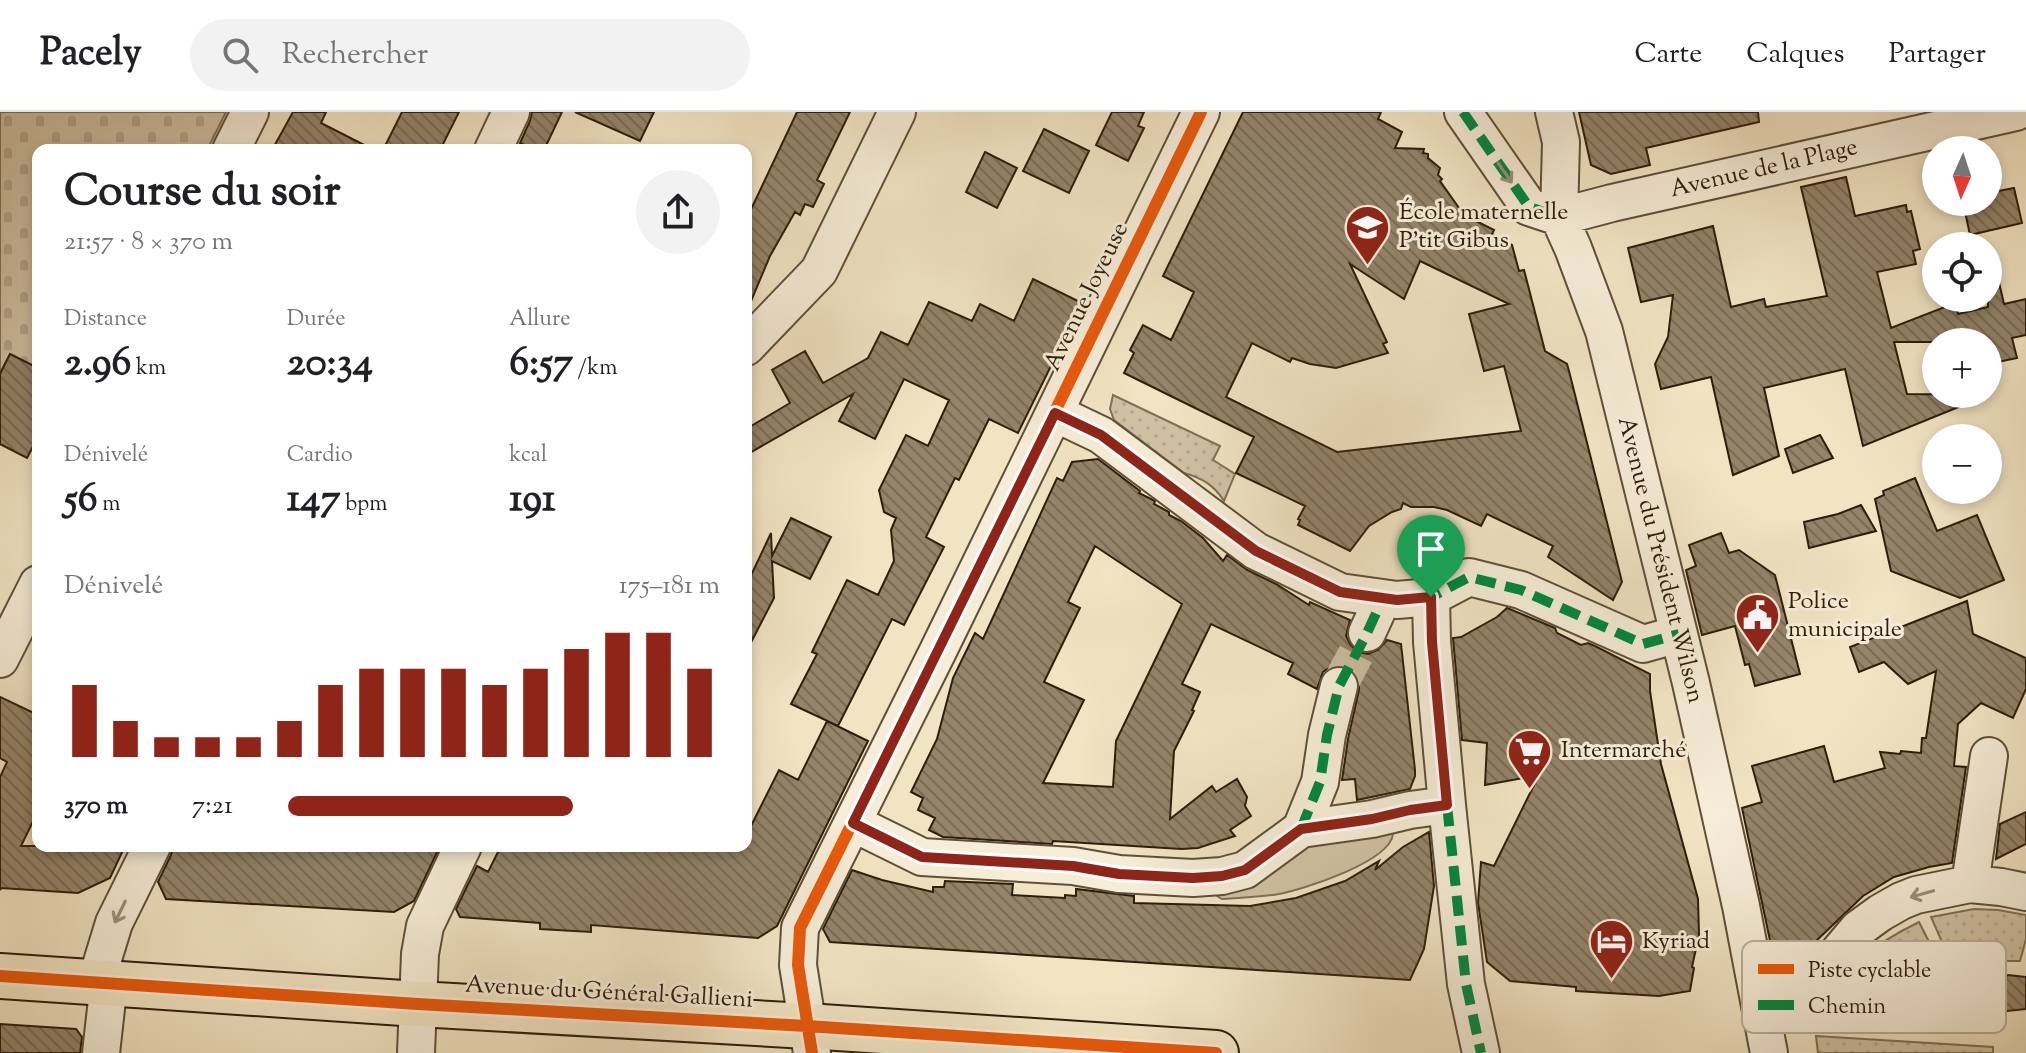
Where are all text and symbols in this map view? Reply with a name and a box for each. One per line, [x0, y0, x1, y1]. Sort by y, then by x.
search box [190, 19, 750, 91]
text: Pacely [40, 28, 142, 82]
icon: search [218, 33, 262, 77]
text: Rechercher [282, 34, 428, 77]
text: Carte [1634, 35, 1702, 75]
text: Calques [1746, 35, 1844, 75]
text: Partager [1888, 35, 1986, 75]
street label: Avenue de la Plage [1667, 131, 1861, 207]
north arrow [1922, 136, 2002, 216]
map controls [1922, 136, 2002, 504]
one-way arrow [1497, 161, 1513, 183]
text: Course du soir [64, 162, 341, 225]
button: share [636, 170, 720, 254]
place label: École maternelle P'tit Gibus [1399, 196, 1569, 258]
school or university icon: École maternelle P'tit Gibus [1344, 203, 1392, 266]
street label: Avenue Joyeuse [1036, 217, 1138, 377]
text: 21:57 · 8 × 370 m [64, 224, 233, 261]
button: locate [1922, 232, 2002, 312]
text: Distance [64, 304, 147, 336]
text: Durée [287, 304, 346, 336]
text: Allure [509, 304, 570, 336]
button: + [1922, 328, 2002, 408]
text: 2.96 [64, 336, 131, 393]
text: 20:34 [287, 336, 373, 393]
text: 6:57 [509, 336, 573, 393]
text: km [131, 353, 166, 385]
text: /km [573, 353, 617, 385]
street label: Avenue du Président Wilson [1608, 413, 1712, 707]
button: − [1922, 424, 2002, 504]
text: Dénivelé [64, 440, 148, 472]
text: Cardio [287, 440, 353, 472]
text: kcal [509, 440, 547, 472]
text: 56 [64, 472, 98, 529]
text: 147 [287, 472, 340, 529]
text: 191 [509, 472, 556, 529]
text: m [98, 489, 120, 521]
text: bpm [340, 489, 387, 521]
pin [1397, 515, 1465, 597]
icon: arrive [1409, 527, 1453, 571]
text: Dénivelé [64, 568, 163, 605]
text: 175–181 m [619, 568, 720, 605]
place label: Police municipale [1788, 585, 1902, 647]
public building icon: Police municipale [1733, 592, 1781, 655]
supermarket icon: Intermarché [1506, 727, 1554, 790]
place label: Intermarché [1561, 734, 1687, 768]
text: 370 m [64, 788, 128, 825]
text: 7:21 [192, 788, 233, 825]
one-way arrow [1909, 887, 1935, 902]
one-way arrow [112, 900, 127, 924]
hotel icon: Kyriad [1587, 918, 1635, 981]
place label: Kyriad [1642, 925, 1711, 959]
legend [1742, 941, 2006, 1033]
text: Piste cyclable [1808, 956, 1931, 988]
street label: Avenue du Général Gallieni [464, 968, 754, 1018]
text: Chemin [1808, 992, 1886, 1024]

